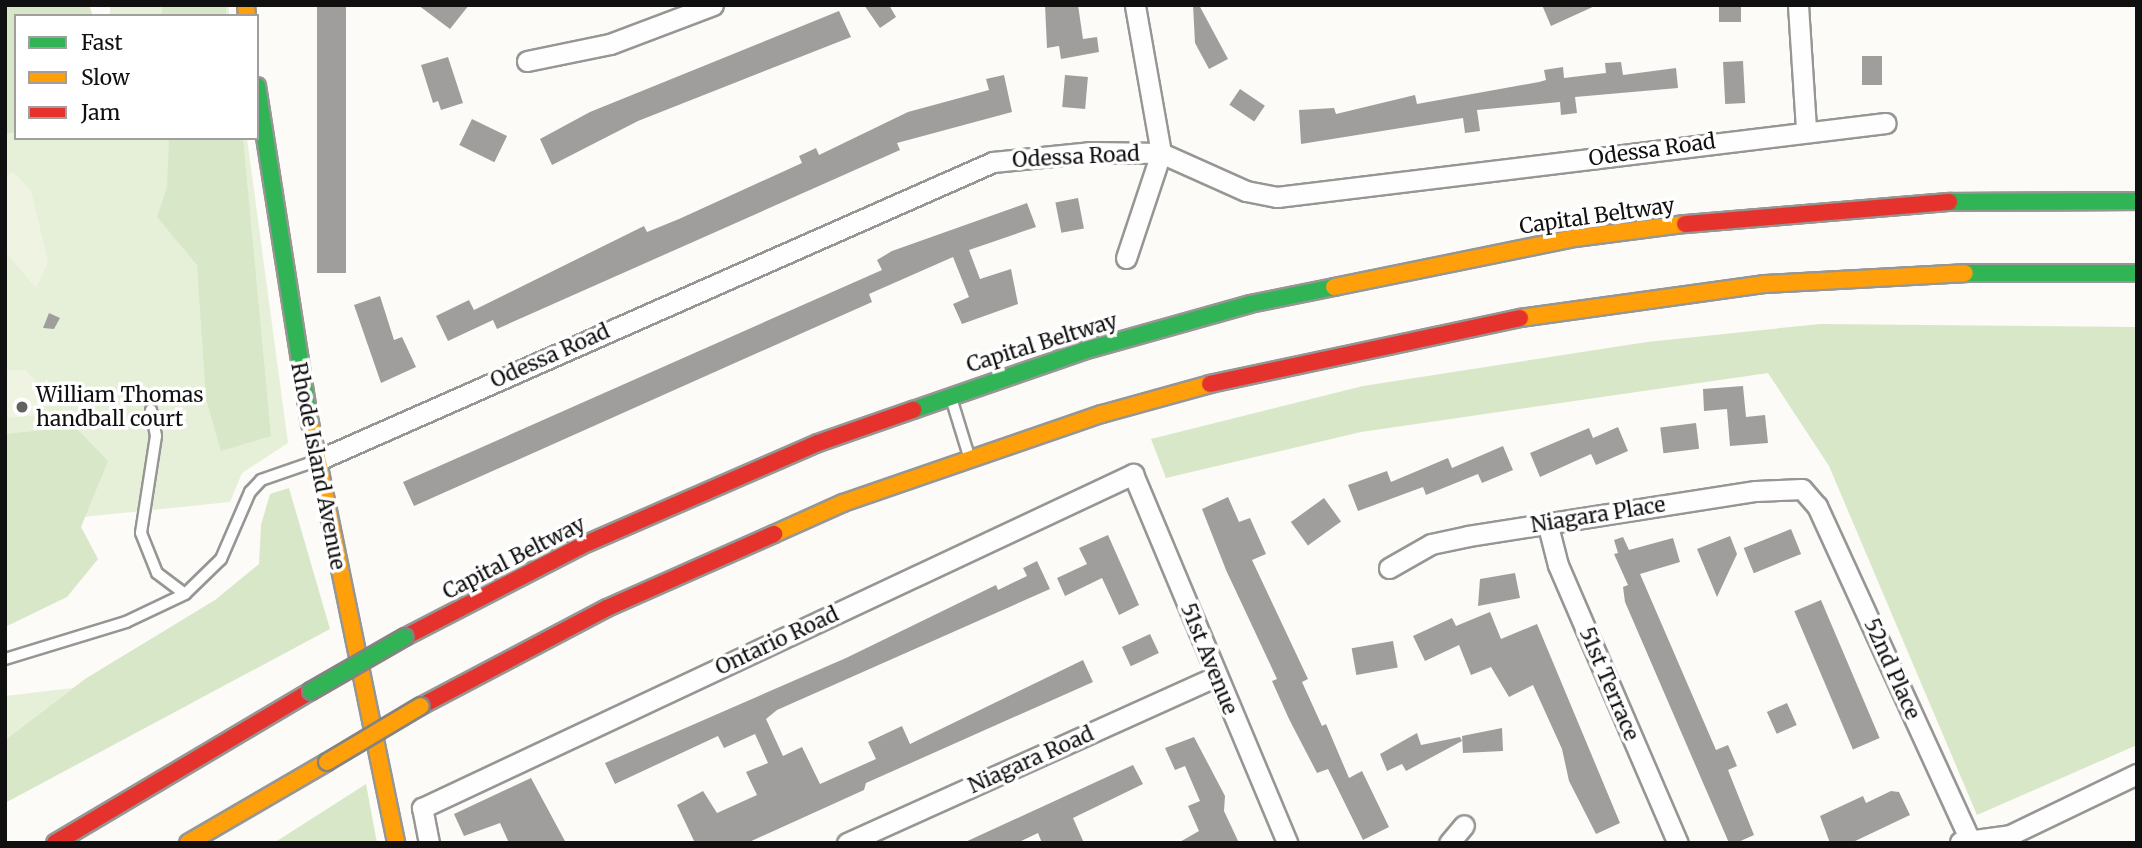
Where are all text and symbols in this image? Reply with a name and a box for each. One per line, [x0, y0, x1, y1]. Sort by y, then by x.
legend [14, 14, 259, 140]
text: Fast [81, 29, 123, 56]
text: Slow [81, 64, 130, 91]
text: Jam [81, 99, 120, 126]
street label: Odessa Road [1587, 129, 1717, 171]
street label: Odessa Road [1012, 141, 1140, 173]
street label: Capital Beltway [1518, 193, 1676, 239]
street label: Capital Beltway [963, 308, 1121, 378]
street label: Odessa Road [487, 319, 613, 393]
street label: Rhode Island Avenue [286, 360, 350, 572]
place label: William Thomas handball court [36, 382, 204, 432]
marker: William Thomas handball court [14, 399, 30, 415]
street label: Niagara Place [1529, 492, 1667, 538]
street label: Capital Beltway [439, 511, 589, 605]
street label: 51st Avenue [1175, 600, 1243, 718]
street label: Ontario Road [711, 602, 843, 680]
street label: 52nd Place [1859, 615, 1925, 723]
street label: 51st Terrace [1574, 624, 1644, 744]
street label: Niagara Road [964, 721, 1098, 799]

